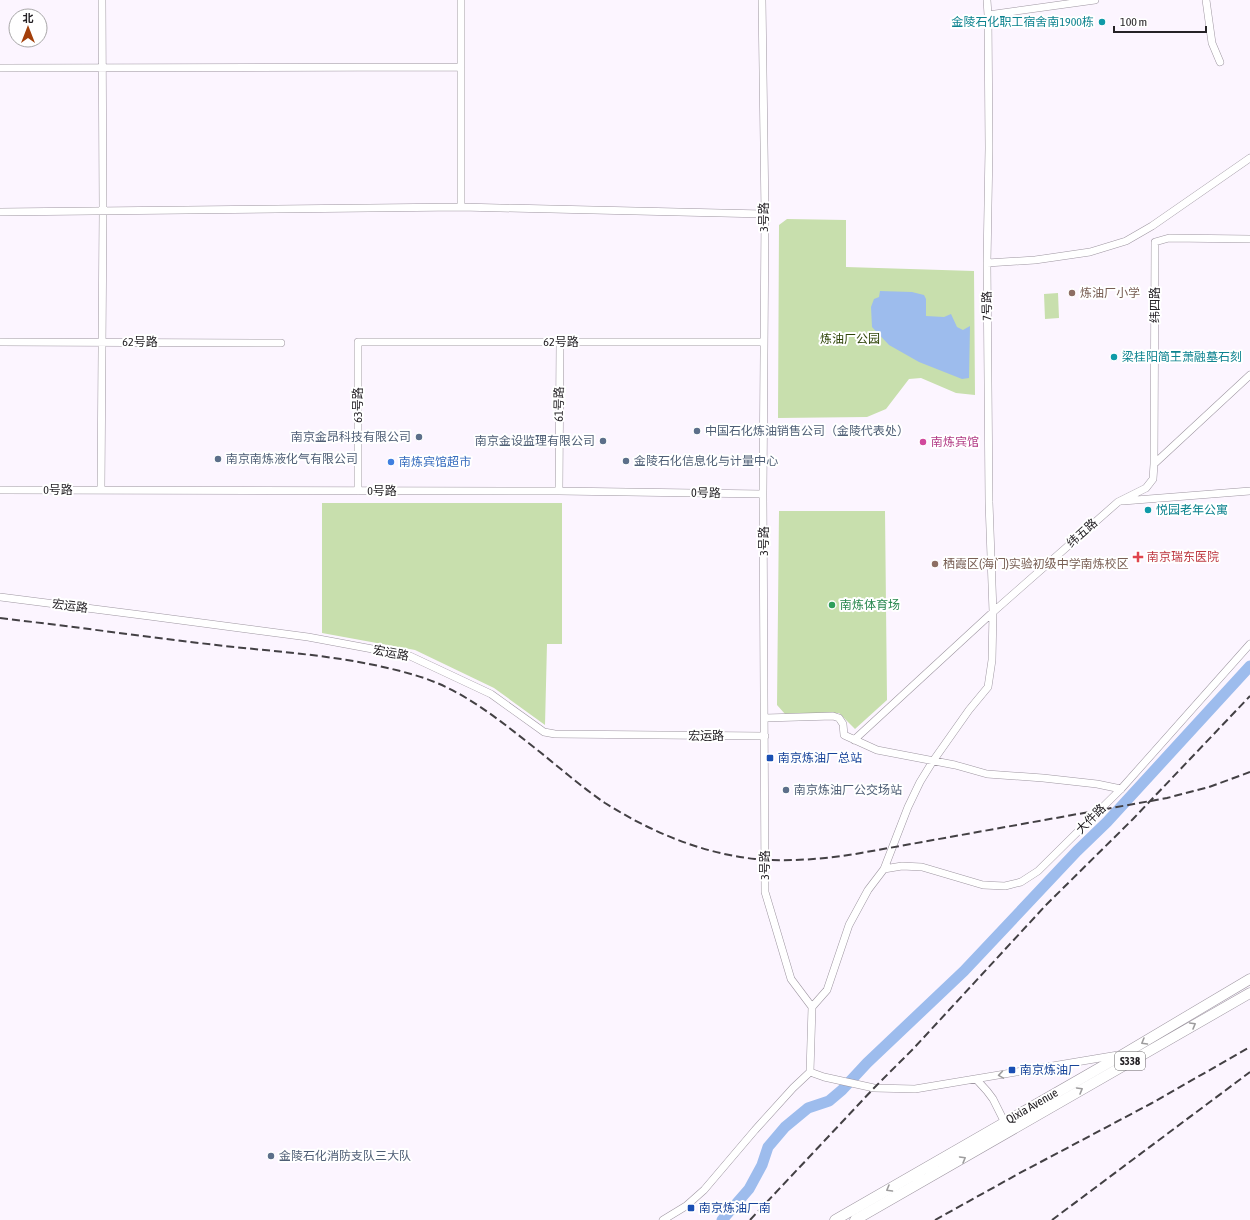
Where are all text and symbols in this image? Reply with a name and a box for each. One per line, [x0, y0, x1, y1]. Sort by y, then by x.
north arrow [8, 8, 48, 48]
scale bar [1114, 8, 1206, 34]
text: 北 [23, 12, 34, 24]
place label: 金陵石化职工宿舍南1900栋 [951, 15, 1094, 29]
text: 100 m [1120, 15, 1147, 29]
marker: 金陵石化职工宿舍南1900栋 [1097, 17, 1107, 27]
street label: 3号路 [757, 202, 771, 232]
place label: 炼油厂小学 [1080, 286, 1140, 300]
street label: 纬四路 [1148, 287, 1162, 323]
marker: 炼油厂小学 [1067, 288, 1077, 298]
street label: 7号路 [980, 291, 994, 321]
park label: 炼油厂公园 [820, 332, 880, 346]
street label: 62号路 [122, 335, 158, 349]
street label: 62号路 [543, 335, 579, 349]
place label: 梁桂阳简王萧融墓石刻 [1122, 350, 1242, 364]
marker: 梁桂阳简王萧融墓石刻 [1109, 352, 1119, 362]
street label: 61号路 [552, 386, 566, 422]
street label: 63号路 [351, 387, 365, 423]
place label: 中国石化炼油销售公司（金陵代表处） [705, 424, 909, 438]
marker: 中国石化炼油销售公司（金陵代表处） [692, 426, 702, 436]
place label: 南京金昂科技有限公司 [291, 430, 411, 444]
marker: 南京金昂科技有限公司 [414, 432, 424, 442]
place label: 南京金设监理有限公司 [475, 434, 595, 448]
place label: 南炼宾馆 [931, 435, 979, 449]
marker: 南京金设监理有限公司 [598, 436, 608, 446]
marker: 南炼宾馆 [918, 437, 928, 447]
place label: 南京南炼液化气有限公司 [226, 452, 358, 466]
marker: 南京南炼液化气有限公司 [213, 454, 223, 464]
place label: 金陵石化信息化与计量中心 [634, 454, 778, 468]
place label: 南炼宾馆超市 [399, 455, 471, 469]
marker: 金陵石化信息化与计量中心 [621, 456, 631, 466]
marker: 南炼宾馆超市 [386, 457, 396, 467]
street label: 0号路 [43, 483, 73, 497]
street label: 0号路 [367, 484, 397, 498]
street label: 0号路 [691, 486, 721, 500]
place label: 悦园老年公寓 [1156, 503, 1228, 517]
marker: 悦园老年公寓 [1143, 505, 1153, 515]
street label: 纬五路 [1064, 516, 1100, 550]
street label: 3号路 [757, 526, 771, 556]
place label: 南京瑞东医院 [1147, 550, 1219, 564]
marker: 南京瑞东医院 [1132, 551, 1144, 563]
place label: 栖霞区(海门)实验初级中学南炼校区 [943, 557, 1129, 571]
marker: 栖霞区(海门)实验初级中学南炼校区 [930, 559, 940, 569]
street label: 宏运路 [51, 597, 89, 615]
place label: 南炼体育场 [840, 598, 900, 612]
marker: 南炼体育场 [827, 600, 837, 610]
street label: 宏运路 [372, 643, 410, 663]
street label: 宏运路 [688, 729, 724, 743]
place label: 南京炼油厂总站 [778, 751, 862, 765]
marker: 南京炼油厂总站 [765, 753, 775, 763]
place label: 南京炼油厂公交场站 [794, 783, 902, 797]
marker: 南京炼油厂公交场站 [781, 785, 791, 795]
street label: 大件路 [1073, 801, 1109, 837]
street label: 3号路 [758, 850, 772, 880]
one-way arrow [1189, 1023, 1196, 1030]
one-way arrow [1141, 1037, 1148, 1044]
road number: S338 [1115, 1052, 1145, 1070]
place label: 南京炼油厂 [1020, 1063, 1080, 1077]
marker: 南京炼油厂 [1007, 1065, 1017, 1075]
one-way arrow [997, 1070, 1004, 1079]
street label: Qixia Avenue [1003, 1085, 1061, 1127]
one-way arrow [1076, 1087, 1083, 1095]
place label: 金陵石化消防支队三大队 [279, 1149, 411, 1163]
marker: 金陵石化消防支队三大队 [266, 1151, 276, 1161]
one-way arrow [959, 1156, 966, 1163]
one-way arrow [886, 1184, 893, 1191]
place label: 南京炼油厂南 [699, 1201, 771, 1215]
marker: 南京炼油厂南 [686, 1203, 696, 1213]

